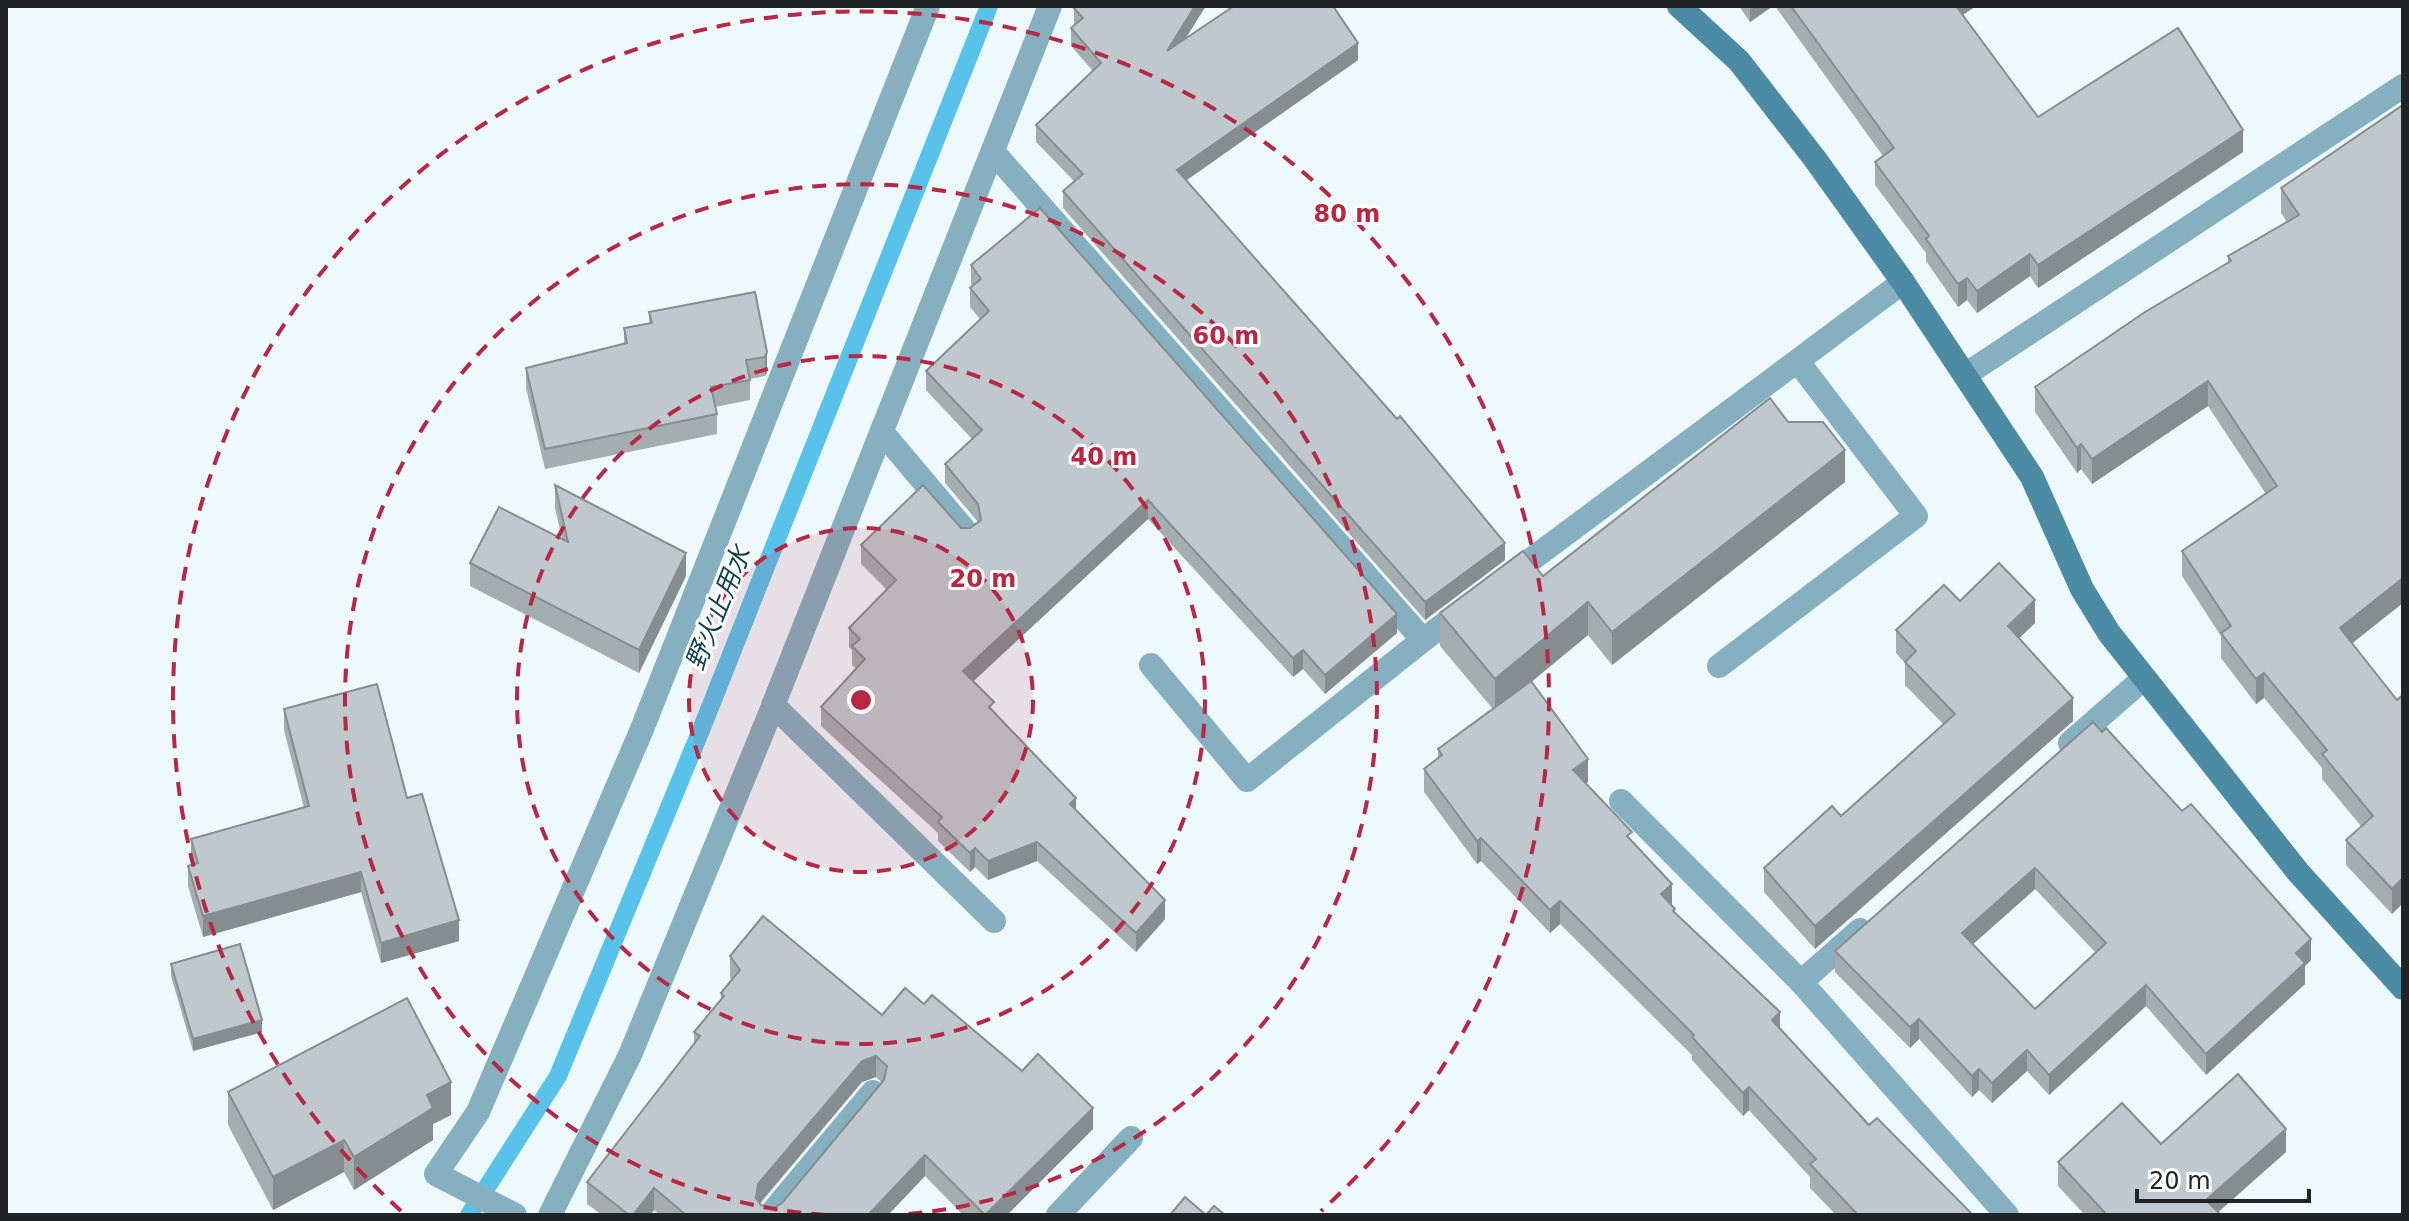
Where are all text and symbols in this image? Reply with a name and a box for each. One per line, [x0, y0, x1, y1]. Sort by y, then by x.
text: 80 m [1314, 200, 1380, 228]
text: 60 m [1193, 322, 1259, 350]
text: 40 m [1071, 443, 1137, 471]
water label: 野火止用水 [680, 539, 757, 674]
text: 20 m [950, 565, 1016, 593]
centre of rings [847, 686, 875, 714]
scale bar [2137, 1153, 2309, 1203]
text: 20 m [2149, 1167, 2211, 1195]

